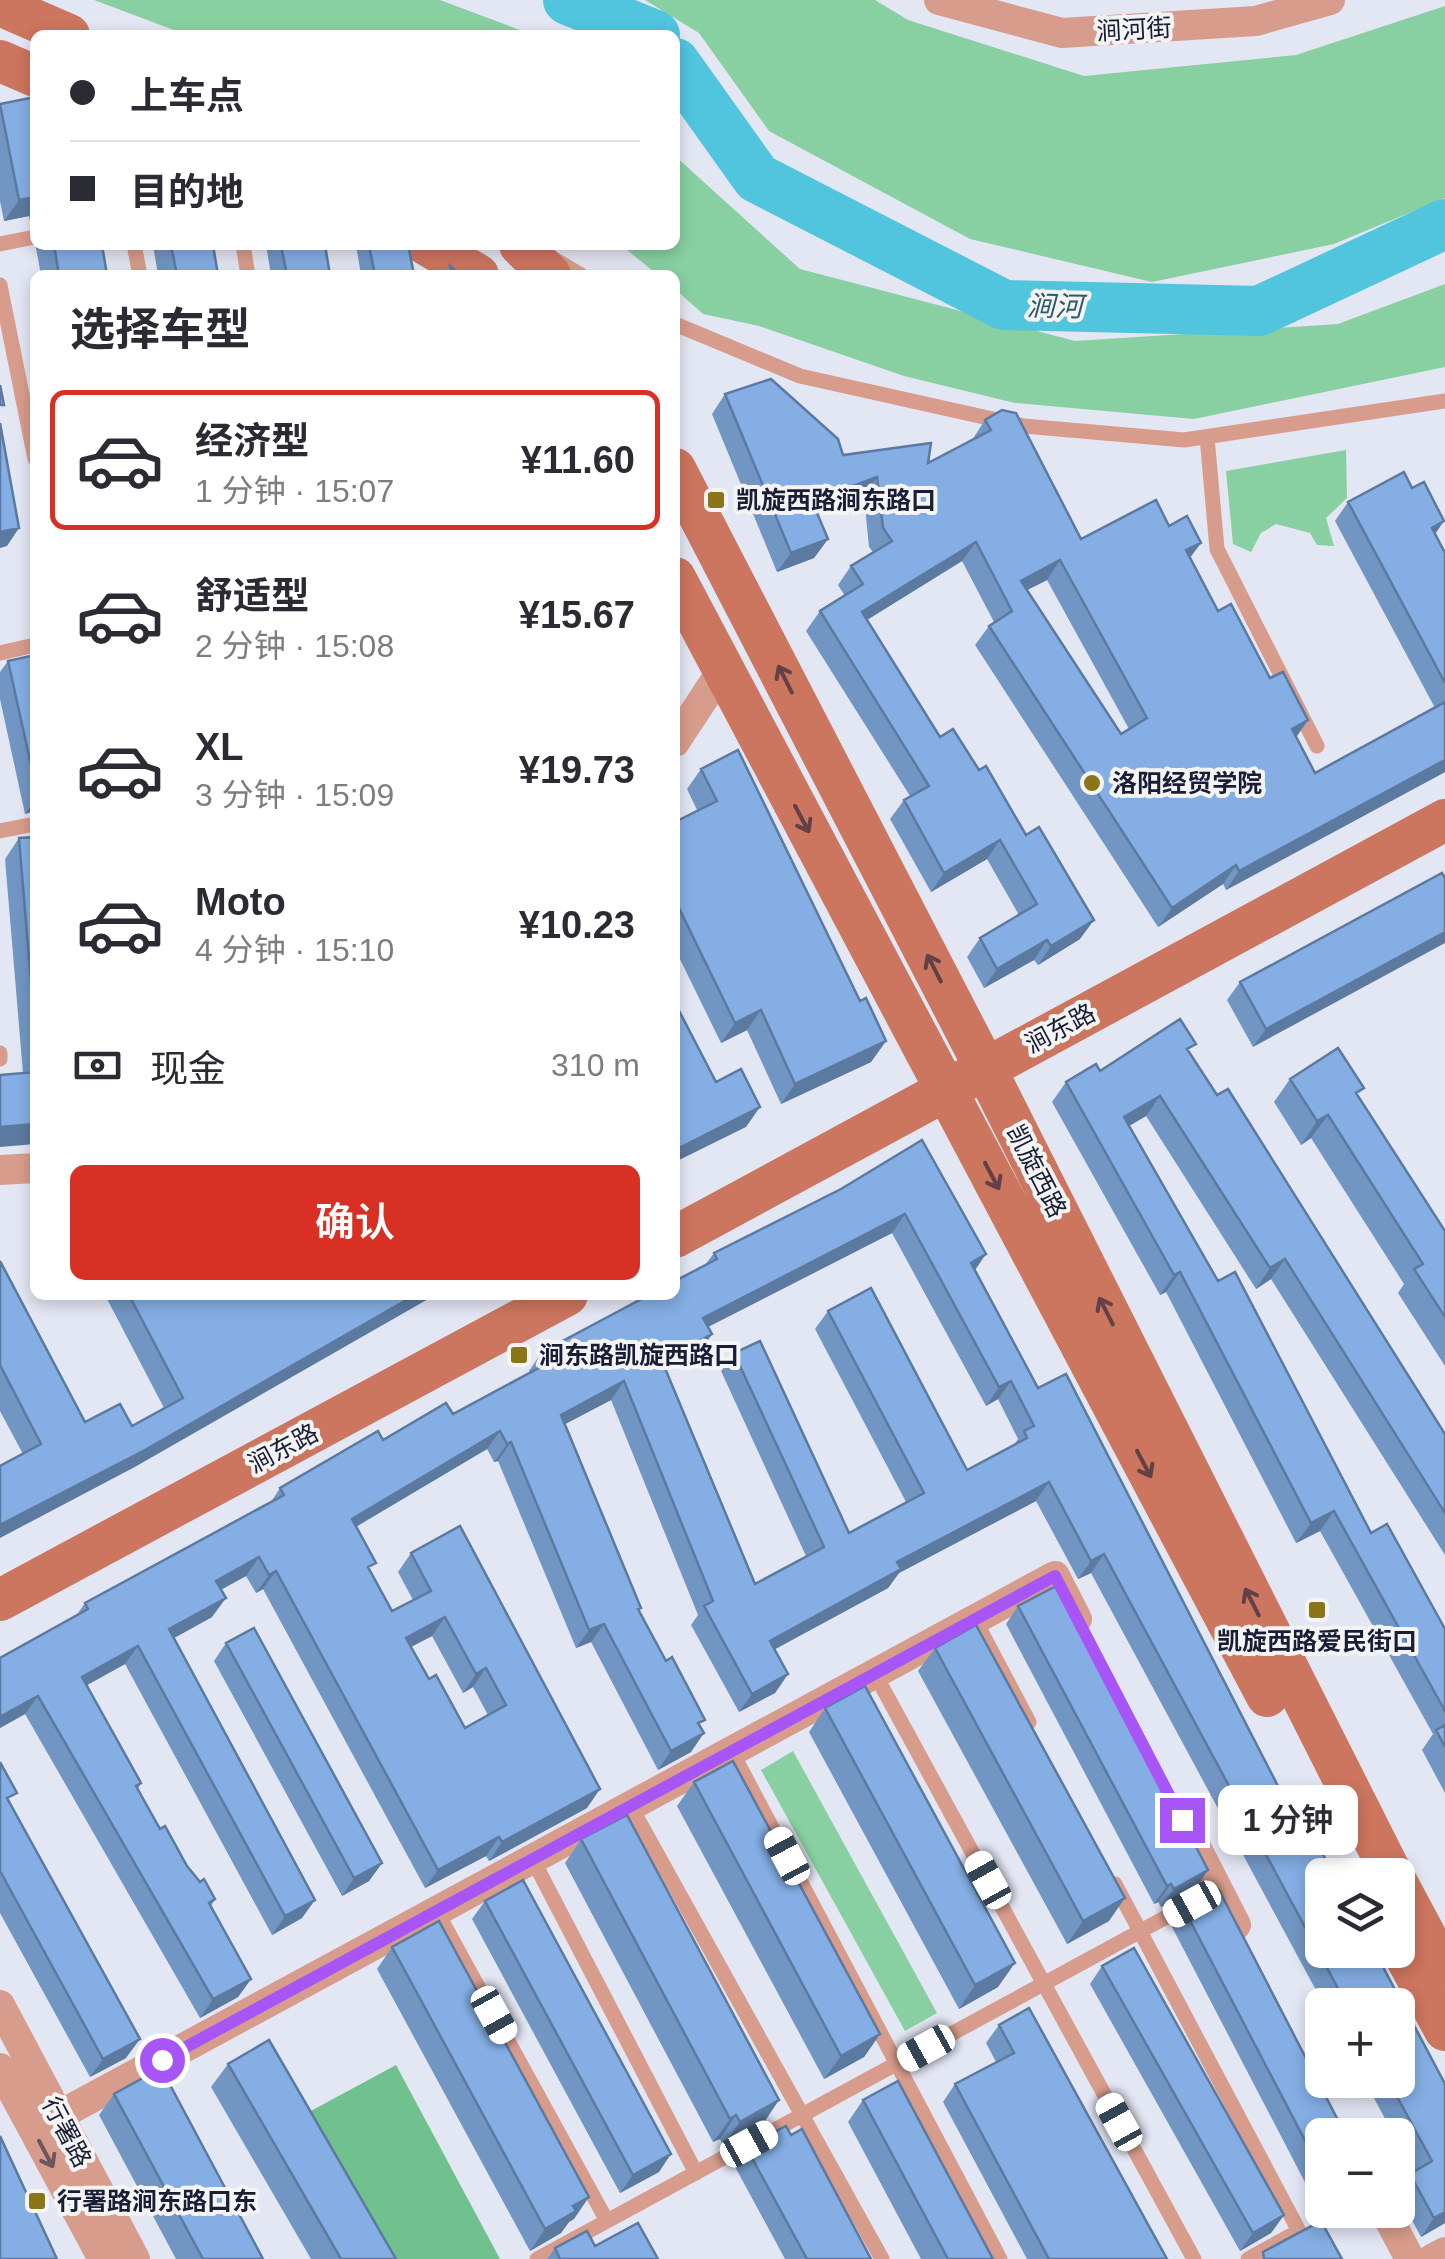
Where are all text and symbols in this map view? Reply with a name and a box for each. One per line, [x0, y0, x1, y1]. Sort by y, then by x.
street label: 涧河街 [1096, 13, 1172, 45]
text: 上车点 [130, 75, 244, 117]
text: 目的地 [130, 171, 244, 213]
water label: 涧河 [1027, 291, 1088, 323]
text: 选择车型 [70, 304, 250, 355]
icon: car [75, 415, 165, 505]
text: 经济型 [195, 420, 309, 462]
text: ¥11.60 [521, 439, 635, 481]
text: 1 分钟 · 15:07 [195, 473, 394, 509]
place label: 凯旋西路涧东路口 [736, 486, 936, 514]
marker: 凯旋西路涧东路口 [705, 489, 727, 511]
icon: car [75, 570, 165, 660]
text: 舒适型 [195, 575, 309, 617]
text: ¥15.67 [519, 594, 635, 636]
text: 2 分钟 · 15:08 [195, 628, 394, 664]
one-way arrow [775, 664, 794, 694]
icon: car [75, 725, 165, 815]
text: XL [195, 726, 244, 768]
text: ¥19.73 [519, 749, 635, 791]
place label: 洛阳经贸学院 [1112, 769, 1262, 797]
marker: 洛阳经贸学院 [1081, 772, 1103, 794]
text: 3 分钟 · 15:09 [195, 777, 394, 813]
one-way arrow [793, 804, 812, 833]
icon: car [75, 880, 165, 970]
text: Moto [195, 881, 286, 923]
text: ¥10.23 [519, 904, 635, 946]
text: 4 分钟 · 15:10 [195, 932, 394, 968]
one-way arrow [924, 953, 943, 983]
street label: 涧东路 [1020, 998, 1100, 1058]
icon: cash [70, 1038, 125, 1093]
text: 310 m [551, 1047, 640, 1083]
text: 现金 [150, 1048, 226, 1090]
street label: 凯旋西路 [1002, 1120, 1072, 1222]
one-way arrow [983, 1161, 1002, 1191]
button: 确认 [70, 1165, 640, 1280]
one-way arrow [1096, 1296, 1115, 1326]
place label: 涧东路凯旋西路口 [539, 1341, 739, 1369]
marker: 涧东路凯旋西路口 [508, 1344, 530, 1366]
street label: 涧东路 [243, 1418, 323, 1478]
one-way arrow [1135, 1448, 1154, 1478]
one-way arrow [1241, 1587, 1260, 1617]
marker: 凯旋西路爱民街口 [1306, 1599, 1328, 1621]
place label: 凯旋西路爱民街口 [1217, 1627, 1417, 1655]
callout: 1 分钟 [1217, 1785, 1357, 1855]
route end [1160, 1798, 1205, 1843]
text: 1 分钟 [1243, 1802, 1333, 1838]
car [760, 1822, 814, 1890]
car [960, 1846, 1016, 1914]
map controls [1305, 1858, 1415, 2228]
button: layers [1305, 1858, 1415, 1968]
car [1158, 1876, 1226, 1932]
car [466, 1981, 522, 2049]
button: + [1305, 1988, 1415, 2098]
car [892, 2020, 960, 2076]
route start [140, 2038, 185, 2083]
car [1091, 2088, 1147, 2156]
street label: 行署路 [37, 2092, 97, 2172]
car [715, 2116, 783, 2172]
button: − [1305, 2118, 1415, 2228]
one-way arrow [37, 2139, 56, 2169]
place label: 行署路涧东路口东 [57, 2187, 257, 2215]
marker: 行署路涧东路口东 [26, 2190, 48, 2212]

